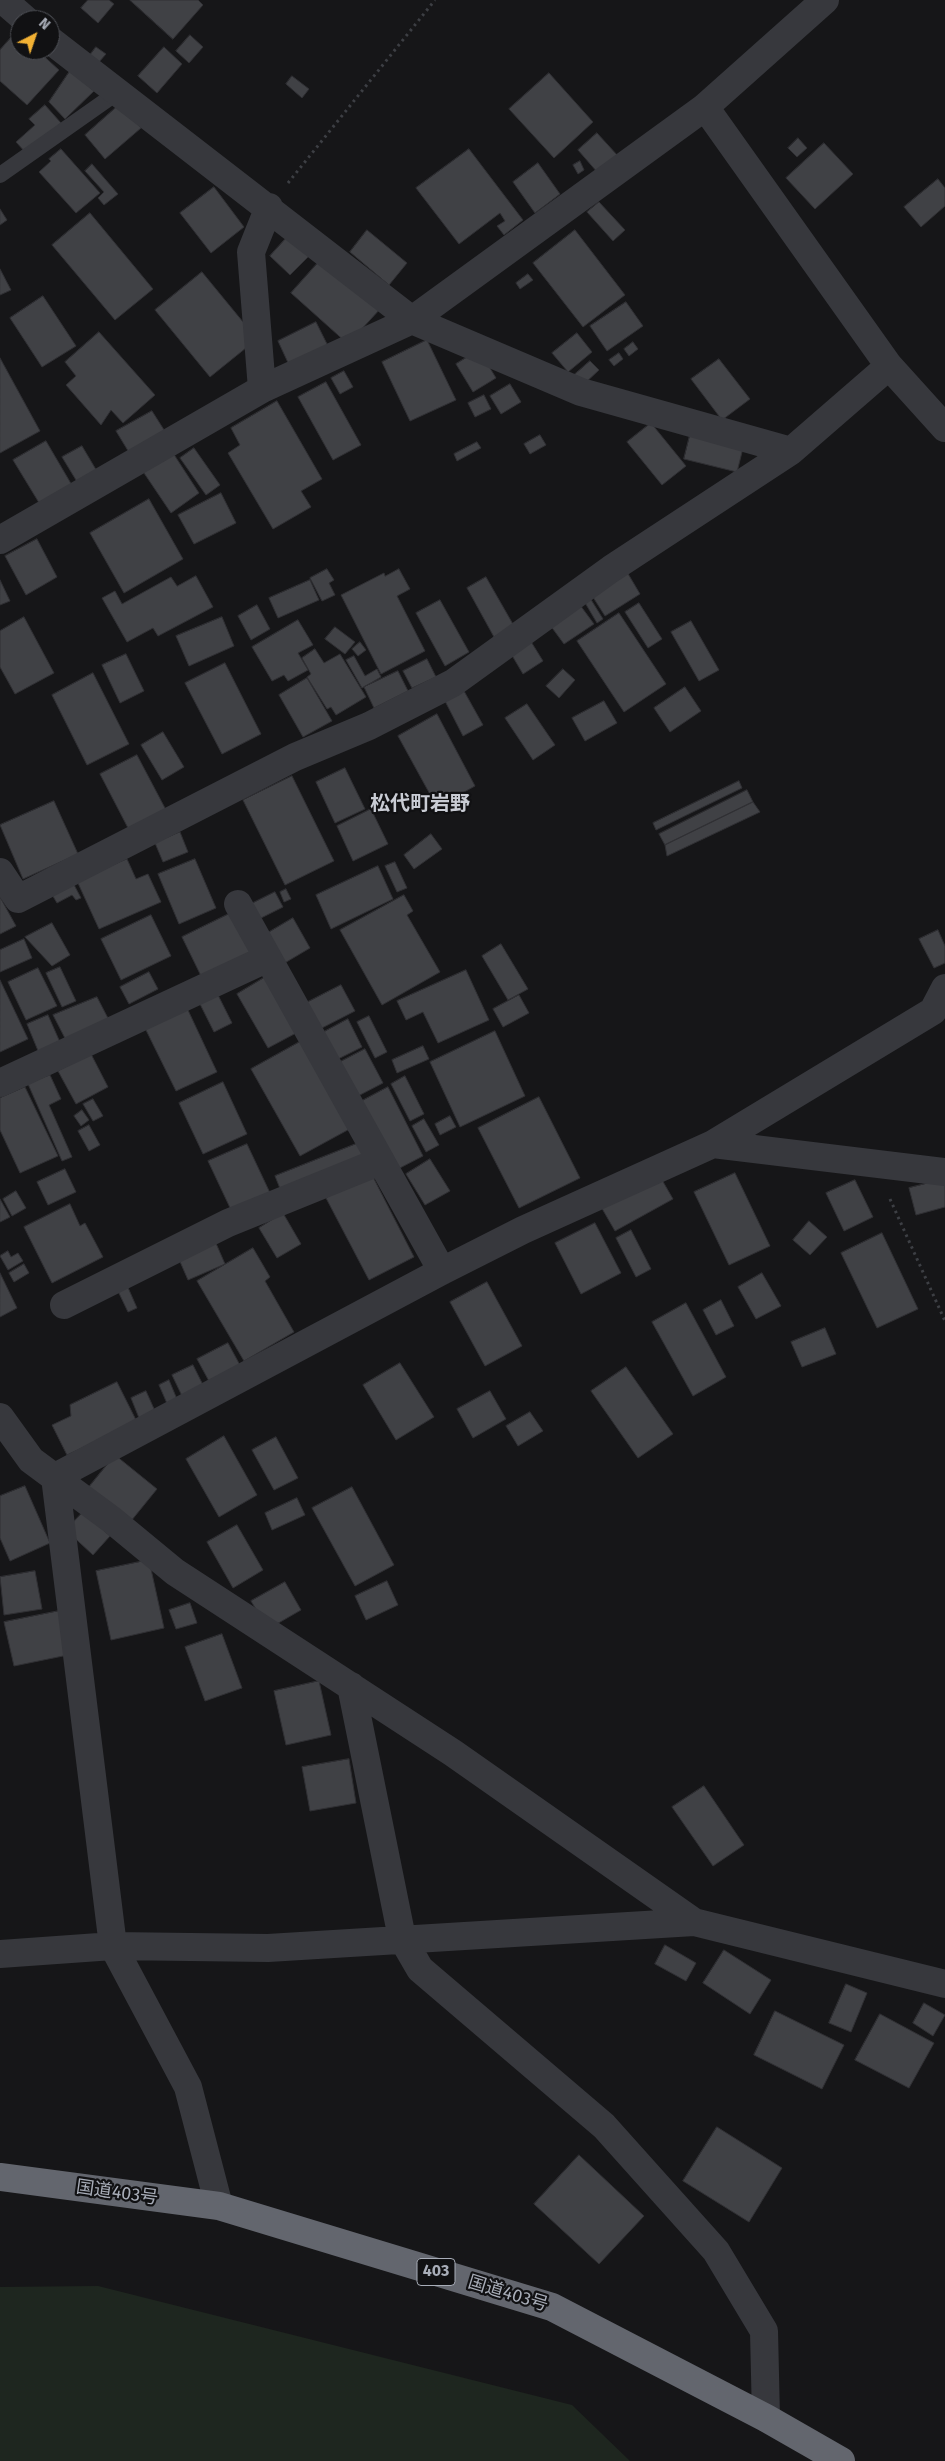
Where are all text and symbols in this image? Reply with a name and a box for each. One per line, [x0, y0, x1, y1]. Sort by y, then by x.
north arrow [10, 10, 60, 60]
text: N [35, 15, 54, 34]
district label: 松代町岩野 [370, 792, 470, 816]
street label: 国道403号 [75, 2177, 159, 2209]
road number: 403 [417, 2258, 455, 2286]
street label: 国道403号 [465, 2272, 551, 2316]

